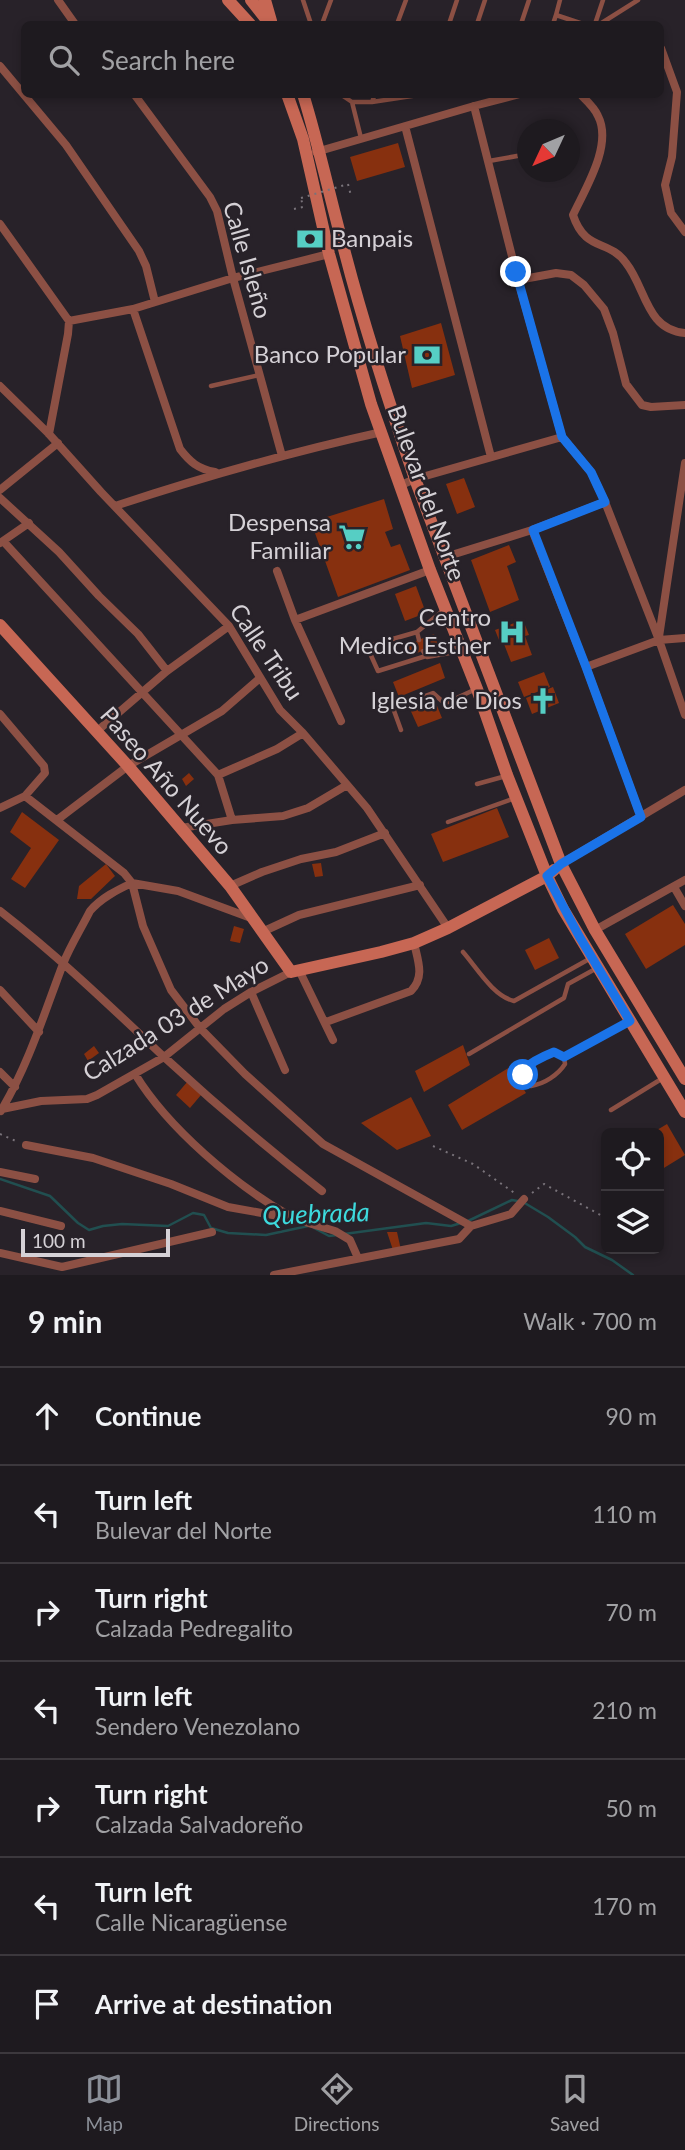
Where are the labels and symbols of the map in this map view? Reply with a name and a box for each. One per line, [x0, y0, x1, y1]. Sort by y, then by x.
north arrow [517, 119, 580, 182]
street label: Calle Isleño [218, 198, 279, 321]
place label: Banpais [331, 223, 413, 252]
bank icon: Banpais [295, 224, 325, 254]
route end [500, 256, 531, 287]
place label: Banco Popular [254, 339, 406, 368]
bank icon: Banco Popular [412, 340, 442, 370]
street label: Bulevar del Norte [382, 401, 473, 584]
place label: Despensa Familiar [228, 507, 331, 564]
supermarket icon: Despensa Familiar [337, 522, 367, 552]
street label: Calle Tribu [224, 597, 310, 705]
place label: Centro Medico Esther [339, 602, 491, 659]
hospital icon: Centro Medico Esther [497, 617, 527, 647]
place label: Iglesia de Dios [371, 685, 522, 714]
church icon: Iglesia de Dios [528, 686, 558, 716]
street label: Paseo Año Nuevo [95, 700, 239, 860]
street label: Calzada 03 de Mayo [77, 949, 273, 1087]
route start [507, 1059, 538, 1090]
water label: Quebrada [262, 1195, 370, 1231]
scale bar [21, 1226, 170, 1258]

